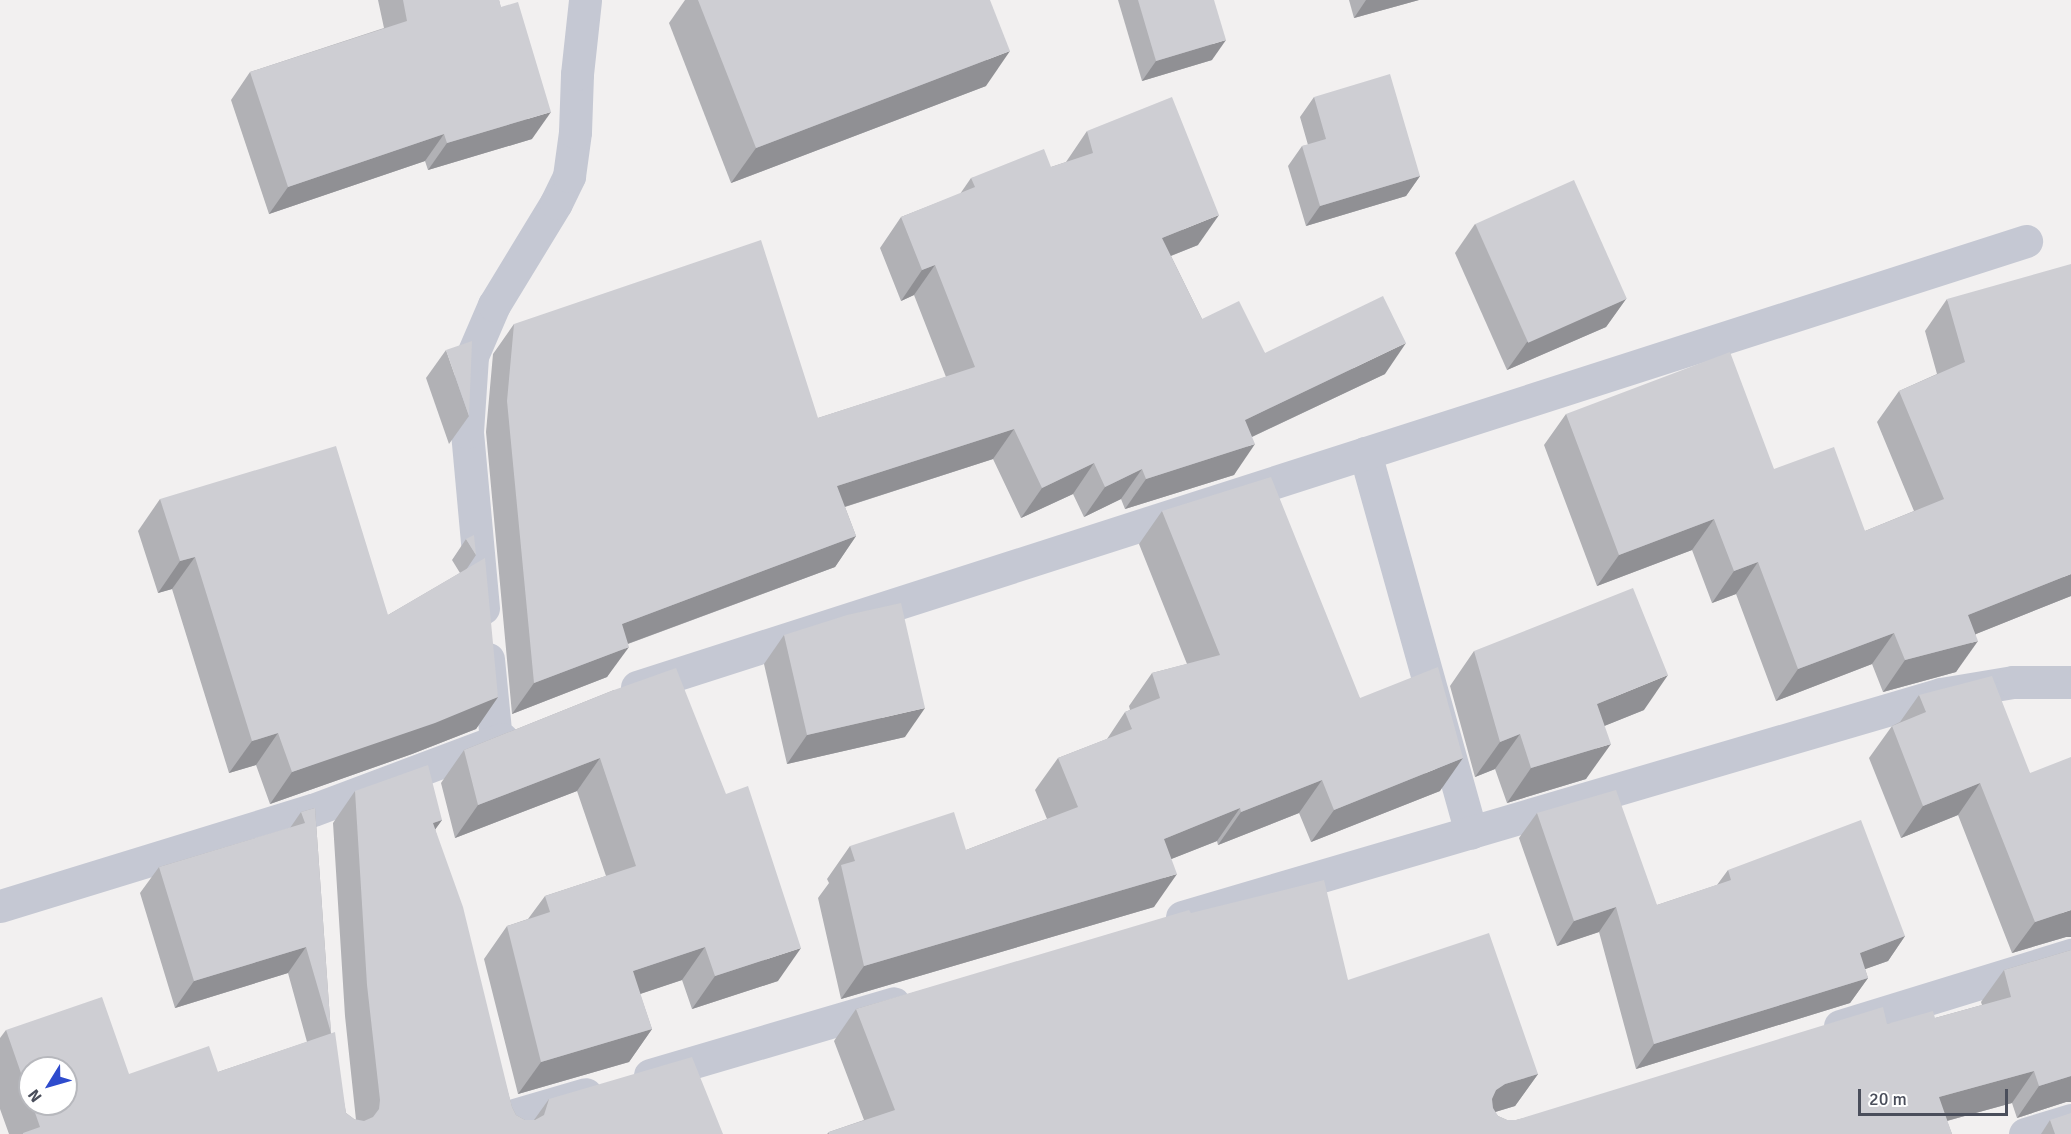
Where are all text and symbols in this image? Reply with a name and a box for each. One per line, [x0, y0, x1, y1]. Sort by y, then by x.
north arrow [18, 1056, 78, 1116]
scale bar [1861, 1077, 2011, 1115]
text: N [24, 1085, 47, 1106]
text: 20 m [1869, 1088, 1907, 1110]

